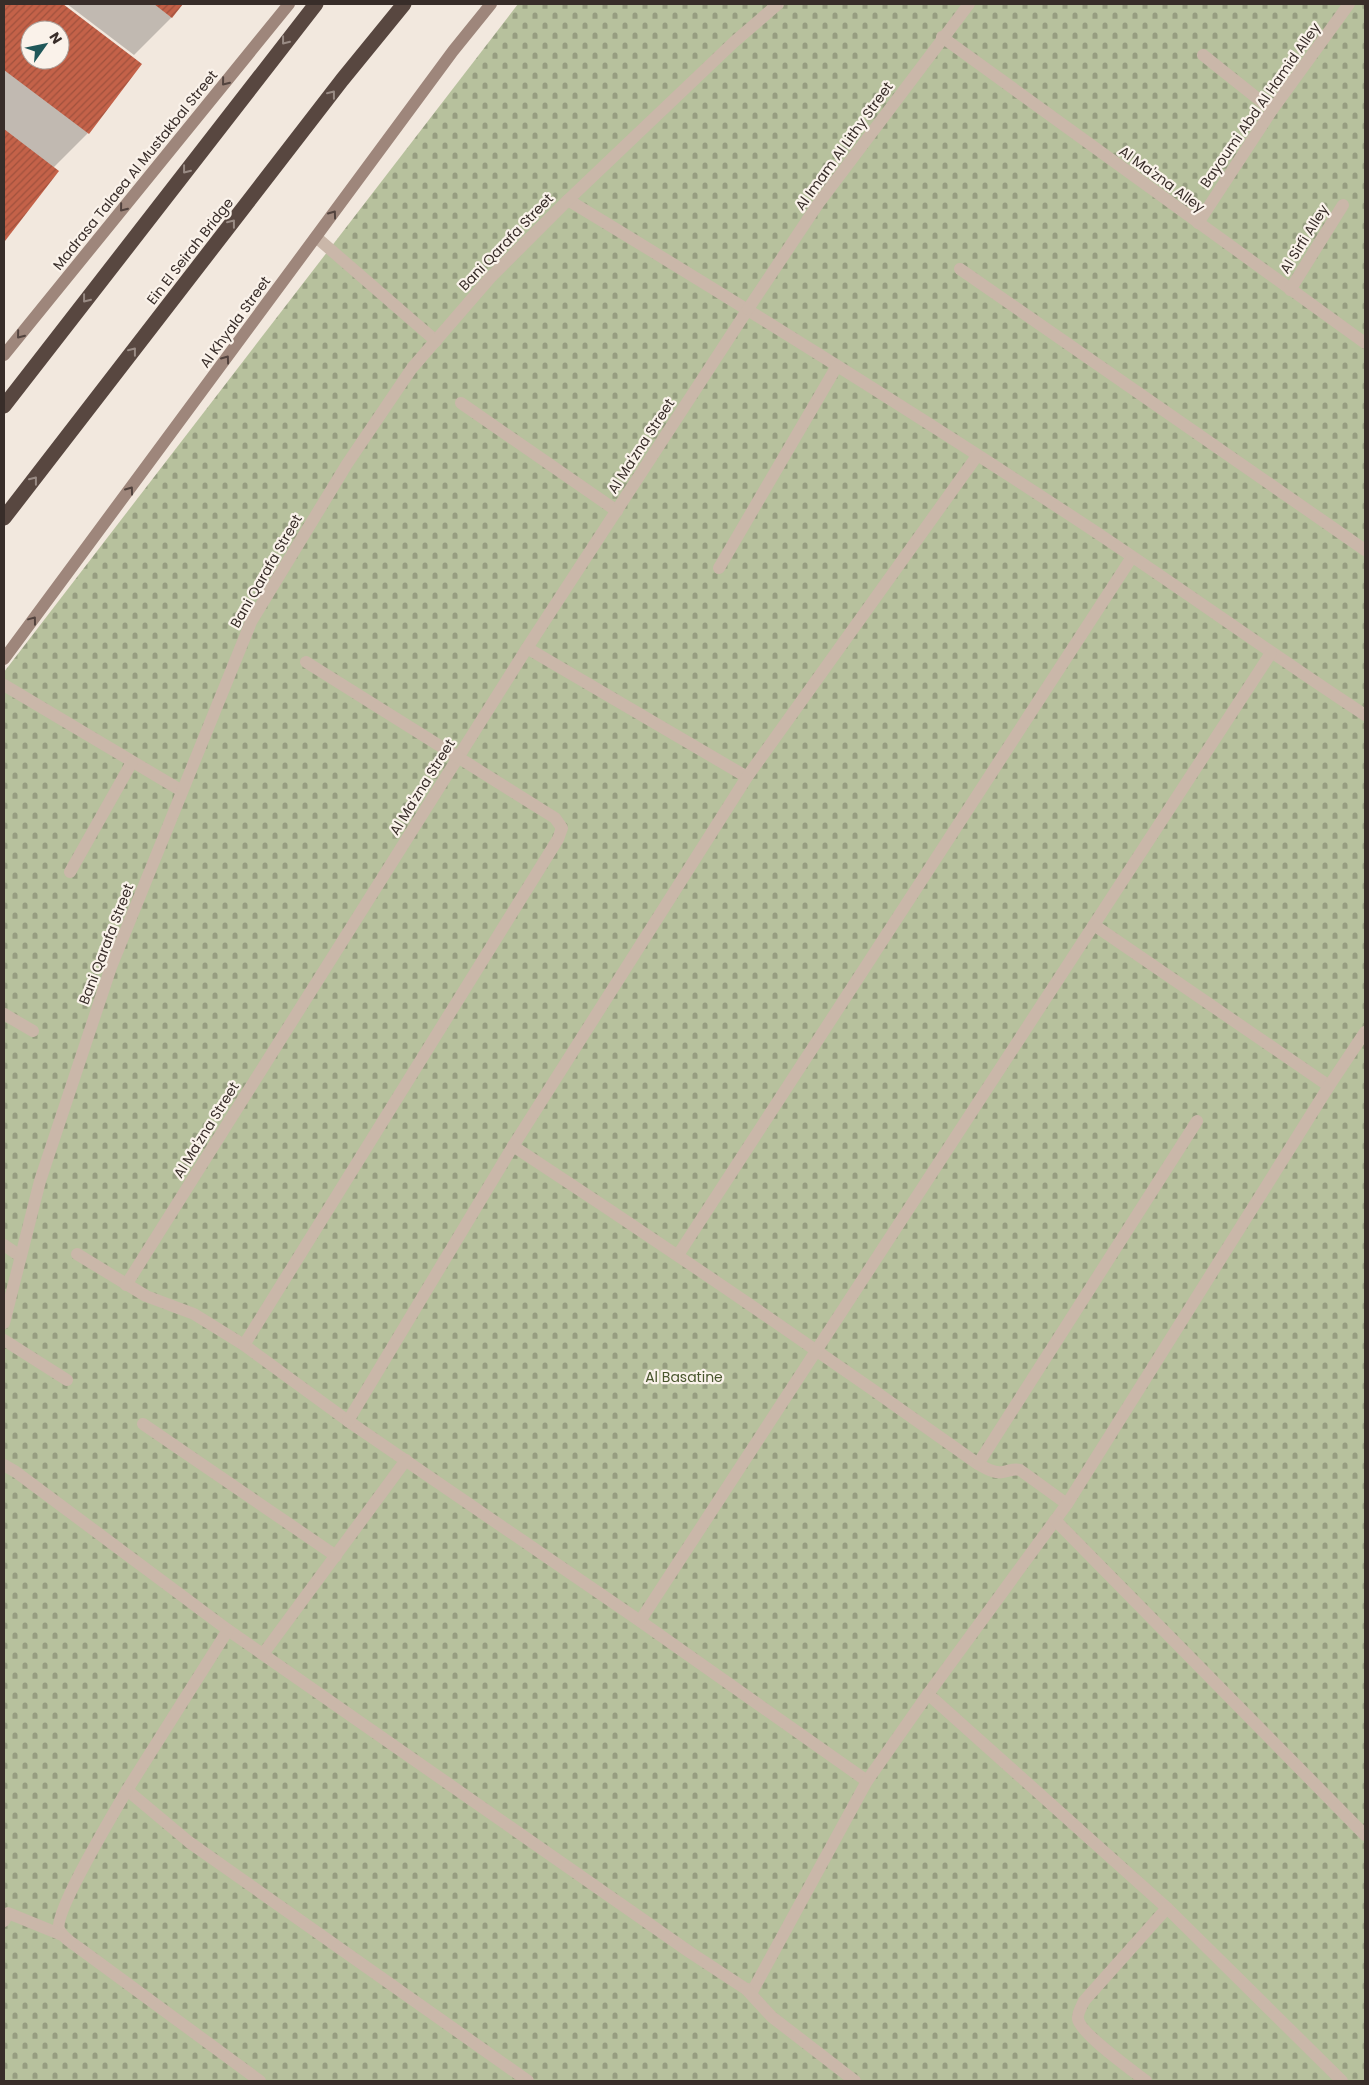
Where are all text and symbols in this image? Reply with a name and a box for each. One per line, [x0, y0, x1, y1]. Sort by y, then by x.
street label: Bayoumi Abd Al Hamid Alley [1195, 18, 1325, 192]
north arrow [20, 20, 70, 70]
text: N [45, 28, 67, 48]
one-way arrow [282, 36, 291, 45]
street label: Madrasa Talaea Al Mustakbal Street [48, 66, 222, 274]
one-way arrow [222, 77, 231, 86]
street label: Al Imam Al Lithy Street [790, 77, 898, 215]
one-way arrow [326, 91, 334, 100]
street label: Al Ma'zna Alley [1115, 141, 1209, 217]
one-way arrow [183, 164, 191, 173]
street label: Bani Qarafa Street [454, 189, 558, 295]
street label: Ein El Seirah Bridge [142, 193, 238, 308]
street label: Al Sirfi Alley [1275, 200, 1333, 277]
one-way arrow [119, 203, 128, 212]
one-way arrow [327, 210, 336, 220]
one-way arrow [227, 219, 236, 228]
street label: Al Khyala Street [195, 272, 275, 372]
one-way arrow [84, 293, 92, 302]
one-way arrow [17, 329, 26, 338]
one-way arrow [127, 347, 136, 357]
one-way arrow [220, 355, 229, 365]
street label: Al Ma'zna Street [603, 394, 679, 498]
one-way arrow [28, 477, 36, 486]
one-way arrow [124, 487, 132, 496]
street label: Bani Qarafa Street [225, 510, 307, 632]
one-way arrow [27, 616, 36, 626]
street label: Al Ma'zna Street [384, 735, 460, 839]
street label: Bani Qarafa Street [74, 881, 138, 1007]
street label: Al Ma'zna Street [168, 1078, 244, 1182]
park label: Al Basatine [645, 1367, 723, 1387]

